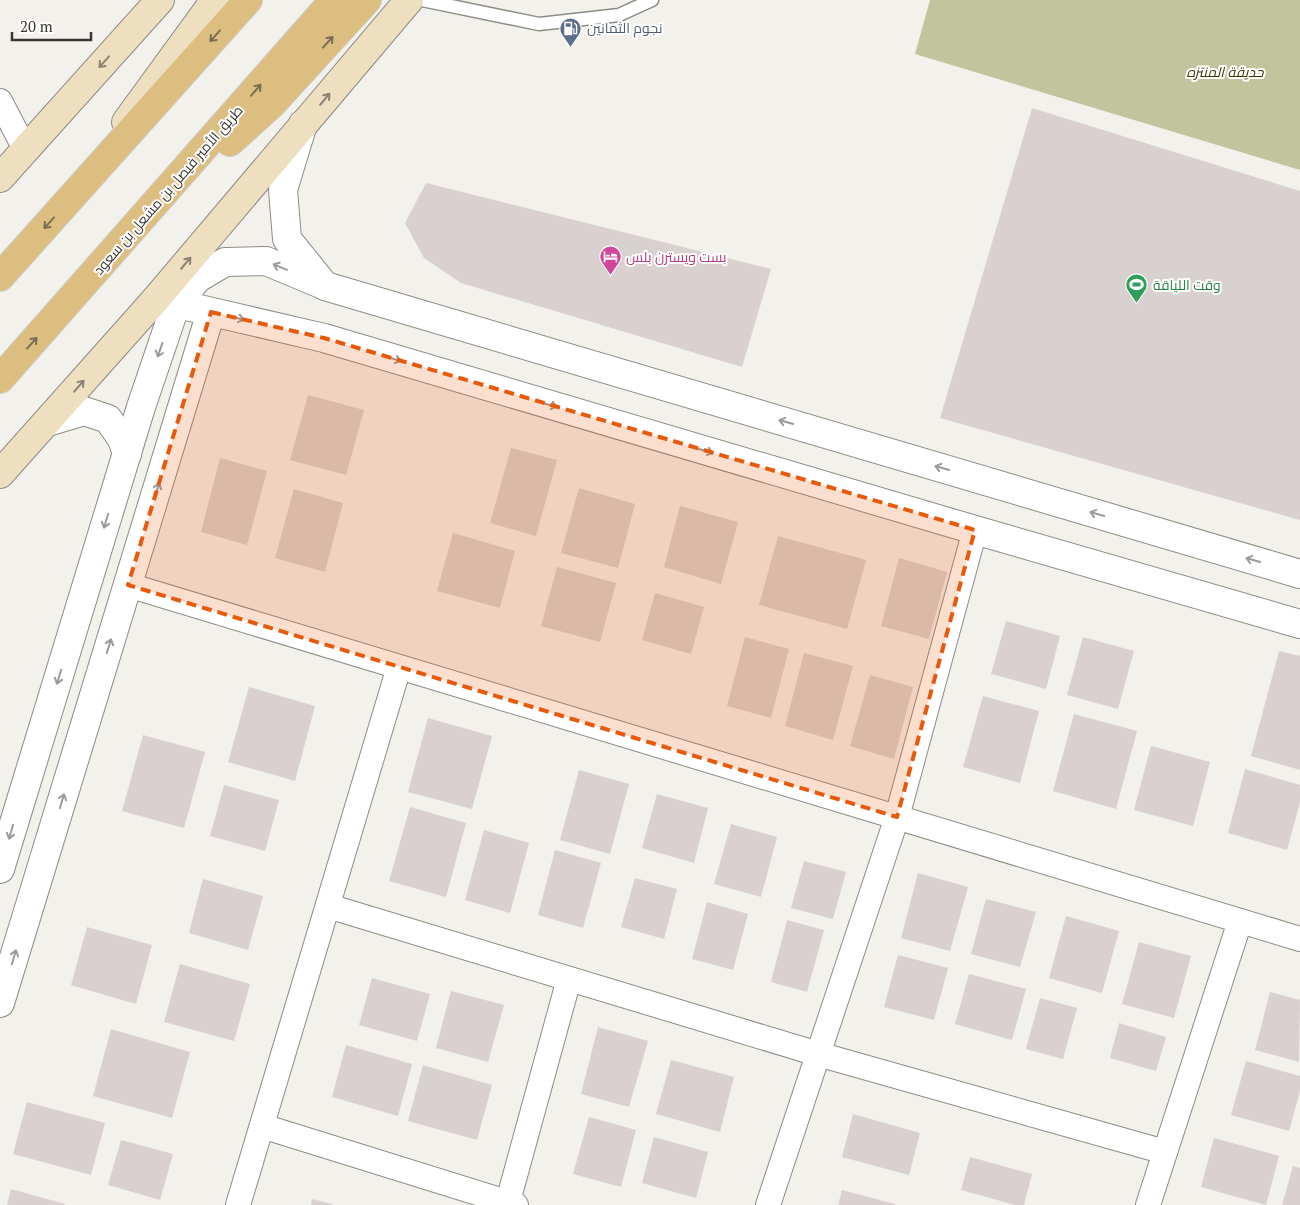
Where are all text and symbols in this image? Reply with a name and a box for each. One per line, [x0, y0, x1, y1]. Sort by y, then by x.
scale bar [12, 10, 91, 42]
text: 20 m [20, 16, 53, 36]
fuel station icon: نجوم الثمانين [559, 16, 583, 47]
place label: نجوم الثمانين [587, 18, 662, 38]
one-way arrow [209, 30, 221, 43]
one-way arrow [322, 36, 334, 49]
one-way arrow [98, 56, 110, 68]
park label: حديقة المنتزه [1186, 62, 1265, 81]
one-way arrow [250, 83, 262, 96]
one-way arrow [319, 93, 330, 106]
street label: طريق الأمير فيصل بن مشعل بن سعود [89, 101, 247, 279]
one-way arrow [43, 216, 54, 229]
hotel icon: بست ويسترن بلس [598, 245, 622, 276]
place label: بست ويسترن بلس [626, 247, 727, 266]
one-way arrow [180, 257, 191, 270]
one-way arrow [273, 261, 288, 271]
sports icon: وقت اللياقة [1125, 273, 1149, 304]
place label: وقت اللياقة [1153, 275, 1221, 294]
one-way arrow [229, 314, 245, 323]
one-way arrow [27, 336, 38, 349]
one-way arrow [155, 341, 165, 357]
one-way arrow [386, 354, 402, 364]
one-way arrow [73, 379, 85, 392]
one-way arrow [542, 400, 558, 410]
one-way arrow [778, 417, 794, 427]
one-way arrow [698, 446, 714, 456]
one-way arrow [934, 463, 950, 473]
one-way arrow [152, 483, 162, 499]
one-way arrow [1090, 509, 1106, 519]
one-way arrow [101, 513, 111, 529]
one-way arrow [1246, 555, 1262, 565]
one-way arrow [105, 638, 115, 654]
one-way arrow [53, 668, 63, 684]
one-way arrow [57, 793, 67, 809]
one-way arrow [6, 824, 16, 840]
one-way arrow [10, 949, 20, 965]

